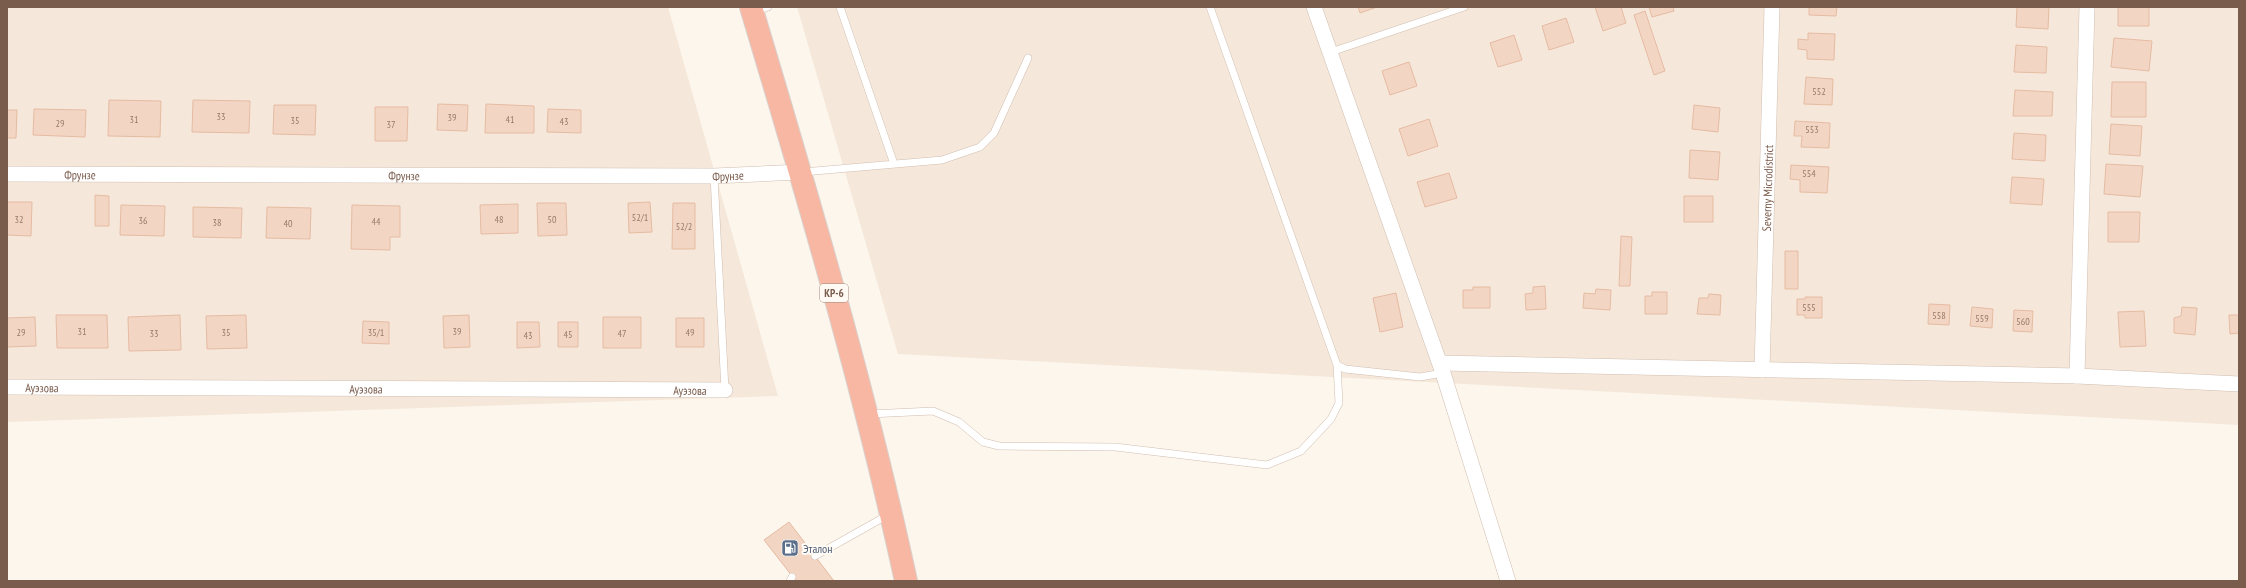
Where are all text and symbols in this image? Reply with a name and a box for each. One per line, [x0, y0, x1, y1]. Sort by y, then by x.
house number: 552 [1812, 85, 1826, 98]
house number: 33 [217, 110, 226, 123]
house number: 39 [448, 111, 457, 124]
house number: 31 [130, 113, 139, 126]
house number: 41 [506, 113, 515, 126]
house number: 35 [291, 114, 300, 127]
house number: 43 [560, 115, 569, 128]
house number: 29 [56, 117, 65, 130]
house number: 37 [387, 118, 396, 131]
house number: 553 [1805, 123, 1819, 136]
street label: Severny Microdistrict [1758, 144, 1776, 232]
street label: Фрунзе [64, 167, 96, 182]
street label: Фрунзе [712, 167, 744, 184]
house number: 554 [1802, 167, 1816, 180]
street label: Фрунзе [388, 168, 420, 183]
house number: 52/1 [632, 211, 648, 224]
house number: 32 [15, 213, 24, 226]
house number: 48 [495, 213, 504, 226]
house number: 50 [548, 213, 557, 226]
house number: 36 [139, 214, 148, 227]
house number: 44 [372, 215, 381, 228]
house number: 38 [213, 216, 222, 229]
house number: 40 [284, 217, 293, 230]
house number: 52/2 [676, 220, 692, 233]
road number: KP-6 [820, 284, 848, 302]
house number: 555 [1802, 301, 1816, 314]
house number: 558 [1932, 309, 1946, 322]
house number: 559 [1975, 312, 1989, 325]
house number: 560 [2016, 315, 2030, 328]
house number: 31 [78, 325, 87, 338]
house number: 39 [453, 325, 462, 338]
house number: 29 [17, 326, 26, 339]
house number: 35 [222, 326, 231, 339]
house number: 35/1 [368, 326, 384, 339]
house number: 49 [686, 326, 695, 339]
house number: 33 [150, 327, 159, 340]
house number: 47 [618, 327, 627, 340]
house number: 45 [564, 328, 573, 341]
house number: 43 [524, 329, 533, 342]
street label: Ауэзова [25, 380, 59, 395]
street label: Ауэзова [349, 381, 383, 396]
street label: Ауэзова [673, 382, 707, 397]
fuel station icon: Эталон [780, 538, 800, 558]
place label: Эталон [803, 541, 833, 556]

